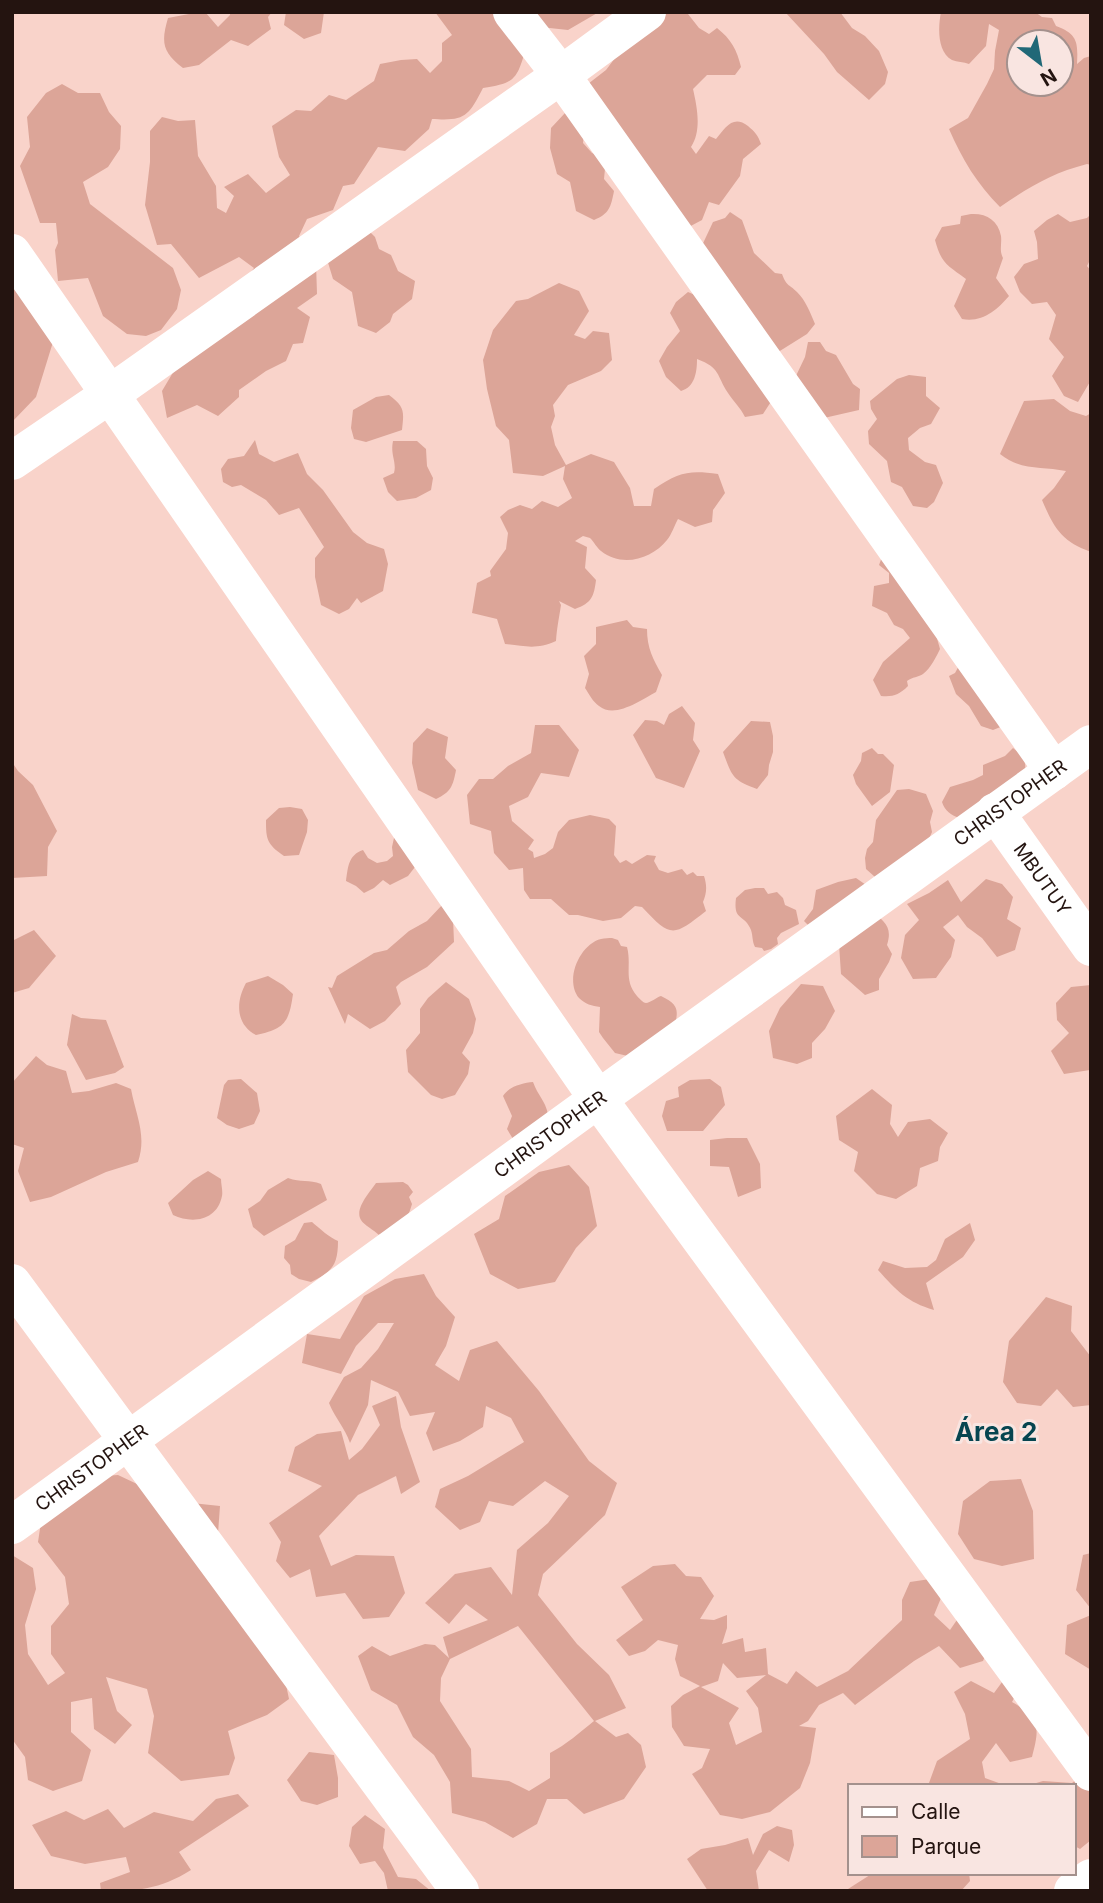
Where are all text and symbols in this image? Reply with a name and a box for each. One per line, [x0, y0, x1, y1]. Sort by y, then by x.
north arrow [1005, 28, 1075, 98]
text: N [1036, 64, 1061, 91]
street label: CHRISTOPHER [949, 754, 1071, 851]
street label: MBUTUY [1009, 838, 1076, 919]
street label: CHRISTOPHER [489, 1085, 611, 1183]
district label: Área 2 [955, 1416, 1037, 1447]
street label: CHRISTOPHER [30, 1419, 152, 1516]
legend [848, 1784, 1075, 1875]
text: Calle [911, 1799, 961, 1824]
text: Parque [911, 1834, 981, 1859]

